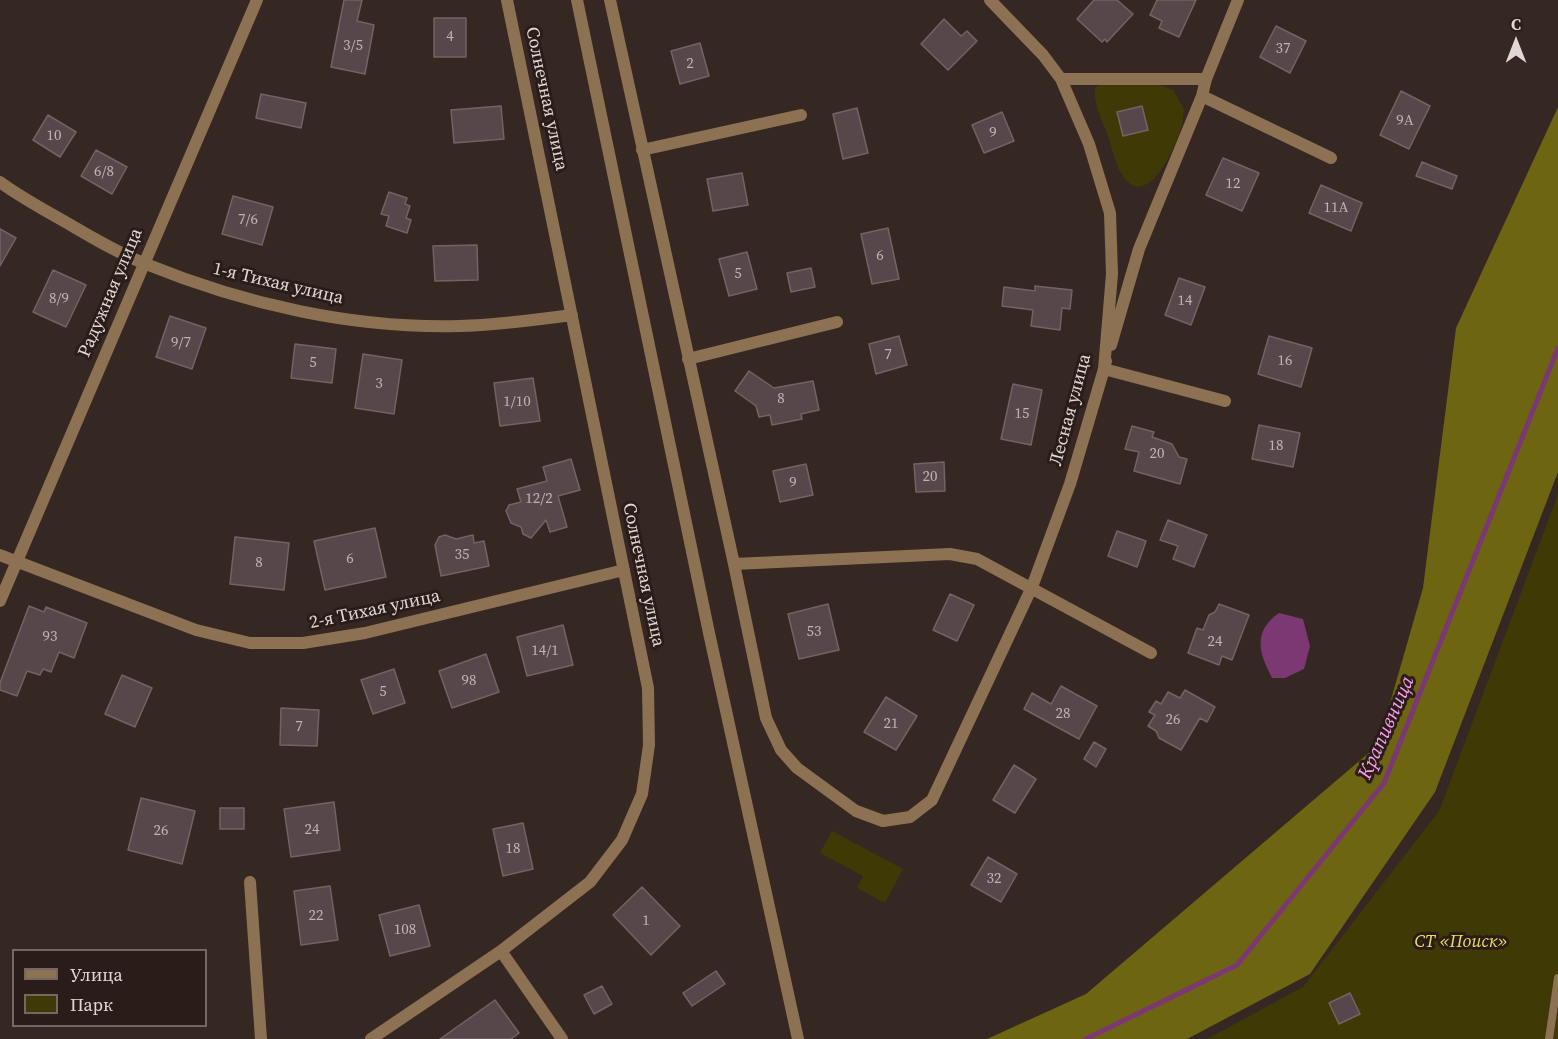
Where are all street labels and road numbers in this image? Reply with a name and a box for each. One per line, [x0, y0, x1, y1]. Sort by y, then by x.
street label: Солнечная улица [520, 25, 572, 173]
street label: Радужная улица [74, 225, 148, 361]
street label: 1-я Тихая улица [211, 259, 345, 309]
street label: Лесная улица [1046, 352, 1096, 468]
street label: Солнечная улица [617, 501, 669, 649]
street label: 2-я Тихая улица [308, 586, 442, 634]

